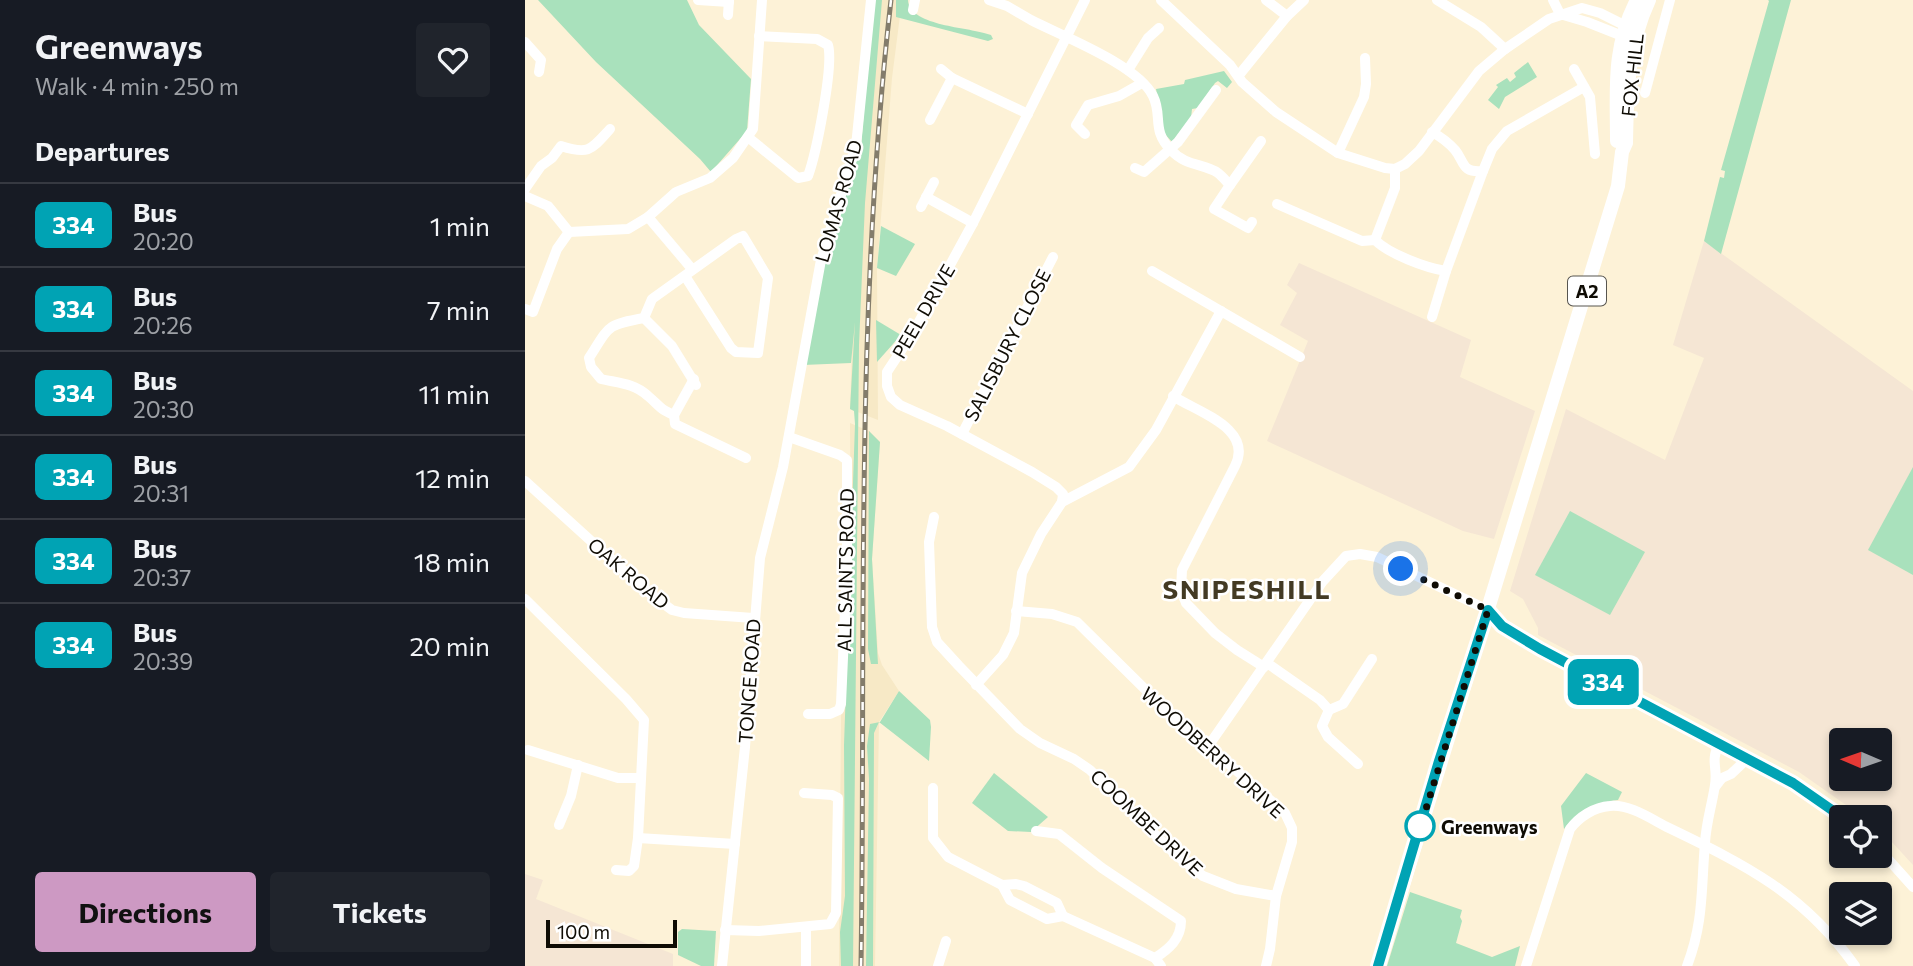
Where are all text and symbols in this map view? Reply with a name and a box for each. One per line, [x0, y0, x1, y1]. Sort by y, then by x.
button: heart [416, 23, 490, 97]
text: Greenways [35, 25, 203, 66]
street label: FOX HILL [1616, 32, 1648, 118]
text: Walk · 4 min · 250 m [35, 72, 239, 100]
text: Departures [35, 135, 170, 166]
street label: LOMAS ROAD [810, 137, 866, 265]
text: Bus [133, 196, 177, 227]
text: 334 [52, 210, 95, 239]
text: 1 min [430, 210, 490, 241]
text: 20:20 [133, 227, 194, 255]
street label: PEEL DRIVE [887, 260, 959, 362]
street label: SALISBURY CLOSE [959, 265, 1055, 425]
road number: A2 [1568, 276, 1606, 306]
text: Bus [133, 280, 177, 311]
text: 334 [52, 294, 95, 323]
text: 7 min [427, 294, 490, 325]
text: 20:26 [133, 311, 193, 339]
text: Bus [133, 364, 177, 395]
text: 334 [52, 378, 95, 407]
text: 11 min [419, 378, 490, 409]
text: 20:30 [133, 395, 194, 423]
text: Bus [133, 448, 177, 479]
text: 334 [52, 462, 95, 491]
text: 12 min [415, 462, 490, 493]
text: 20:31 [133, 479, 189, 507]
street label: ALL SAINTS ROAD [832, 488, 858, 652]
text: Bus [133, 532, 177, 563]
street label: OAK ROAD [584, 532, 674, 614]
text: 334 [52, 546, 95, 575]
text: 18 min [414, 546, 490, 577]
your location [1383, 551, 1418, 586]
text: 20:37 [133, 563, 191, 591]
district label: SNIPESHILL [1162, 573, 1332, 604]
text: Bus [133, 616, 177, 647]
street label: TONGE ROAD [733, 618, 765, 744]
text: 334 [52, 630, 95, 659]
text: 20 min [409, 630, 490, 661]
text: 20:39 [133, 647, 193, 675]
line badge: 334 [1563, 659, 1643, 705]
text: 334 [1582, 667, 1624, 696]
street label: WOODBERRY DRIVE [1137, 682, 1289, 822]
north arrow [1829, 728, 1892, 791]
map controls [1829, 728, 1892, 945]
street label: COOMBE DRIVE [1086, 764, 1208, 880]
button: locate [1829, 805, 1892, 868]
marker: Greenways [1405, 811, 1435, 841]
place label: Greenways [1441, 815, 1538, 838]
button: Directions [35, 872, 256, 952]
button: Tickets [270, 872, 490, 952]
button: layers [1829, 882, 1892, 945]
scale bar [546, 917, 677, 949]
text: 100 m [557, 920, 610, 943]

